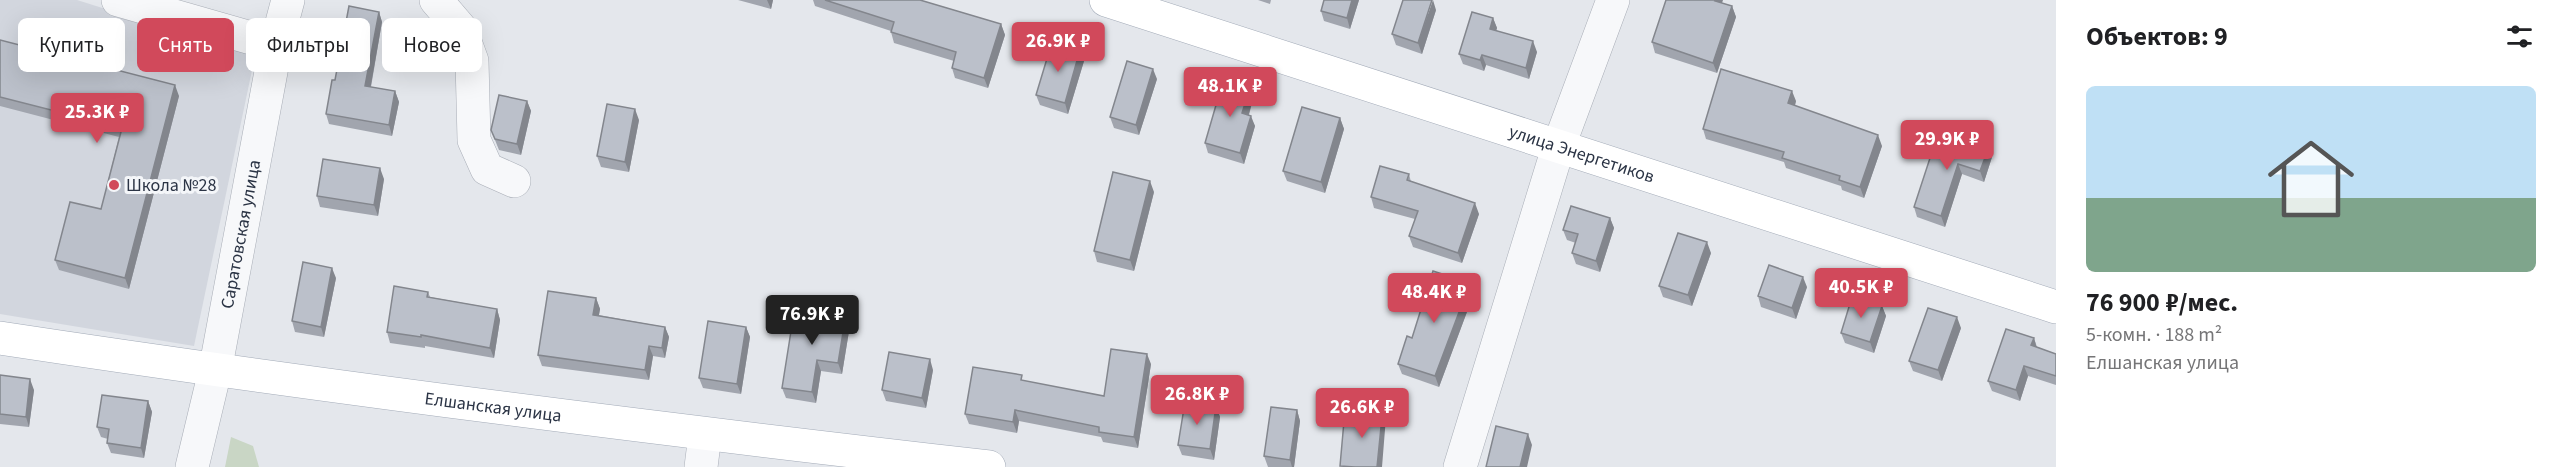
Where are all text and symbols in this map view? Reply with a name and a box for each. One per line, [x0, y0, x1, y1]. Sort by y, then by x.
chip: Купить [18, 18, 125, 72]
chip: Снять [137, 18, 234, 72]
chip: Фильтры [246, 18, 370, 72]
chip: Новое [382, 18, 482, 72]
text: Объектов: 9 [2086, 18, 2228, 55]
icon: filters [2503, 20, 2536, 53]
pin: 26.9K ₽ [1003, 22, 1113, 73]
text: 26.9K ₽ [1026, 27, 1090, 55]
pin: 48.1K ₽ [1175, 67, 1285, 118]
text: 48.1K ₽ [1198, 72, 1262, 100]
pin: 25.3K ₽ [42, 93, 152, 144]
text: 25.3K ₽ [65, 98, 129, 126]
street label: улица Энергетиков [1506, 119, 1658, 189]
pin: 29.9K ₽ [1892, 120, 2002, 171]
text: 29.9K ₽ [1915, 125, 1979, 153]
icon: home [2257, 125, 2365, 233]
street label: Саратовская улица [215, 158, 267, 311]
place label: Школа №28 [126, 173, 216, 198]
marker: Школа №28 [107, 178, 121, 192]
pin: 40.5K ₽ [1806, 268, 1916, 319]
pin: 48.4K ₽ [1379, 273, 1489, 324]
text: 40.5K ₽ [1829, 273, 1893, 301]
text: 48.4K ₽ [1402, 278, 1466, 306]
text: 76 900 ₽/мес. [2086, 284, 2238, 321]
pin: 76.9K ₽ [757, 295, 867, 346]
text: 76.9K ₽ [780, 300, 844, 328]
text: 5-комн. · 188 m² [2086, 321, 2222, 349]
text: Елшанская улица [2086, 349, 2239, 377]
pin: 26.8K ₽ [1142, 375, 1252, 426]
text: 26.8K ₽ [1165, 380, 1229, 408]
street label: Елшанская улица [423, 386, 563, 429]
pin: 26.6K ₽ [1307, 388, 1417, 439]
text: 26.6K ₽ [1330, 393, 1394, 421]

